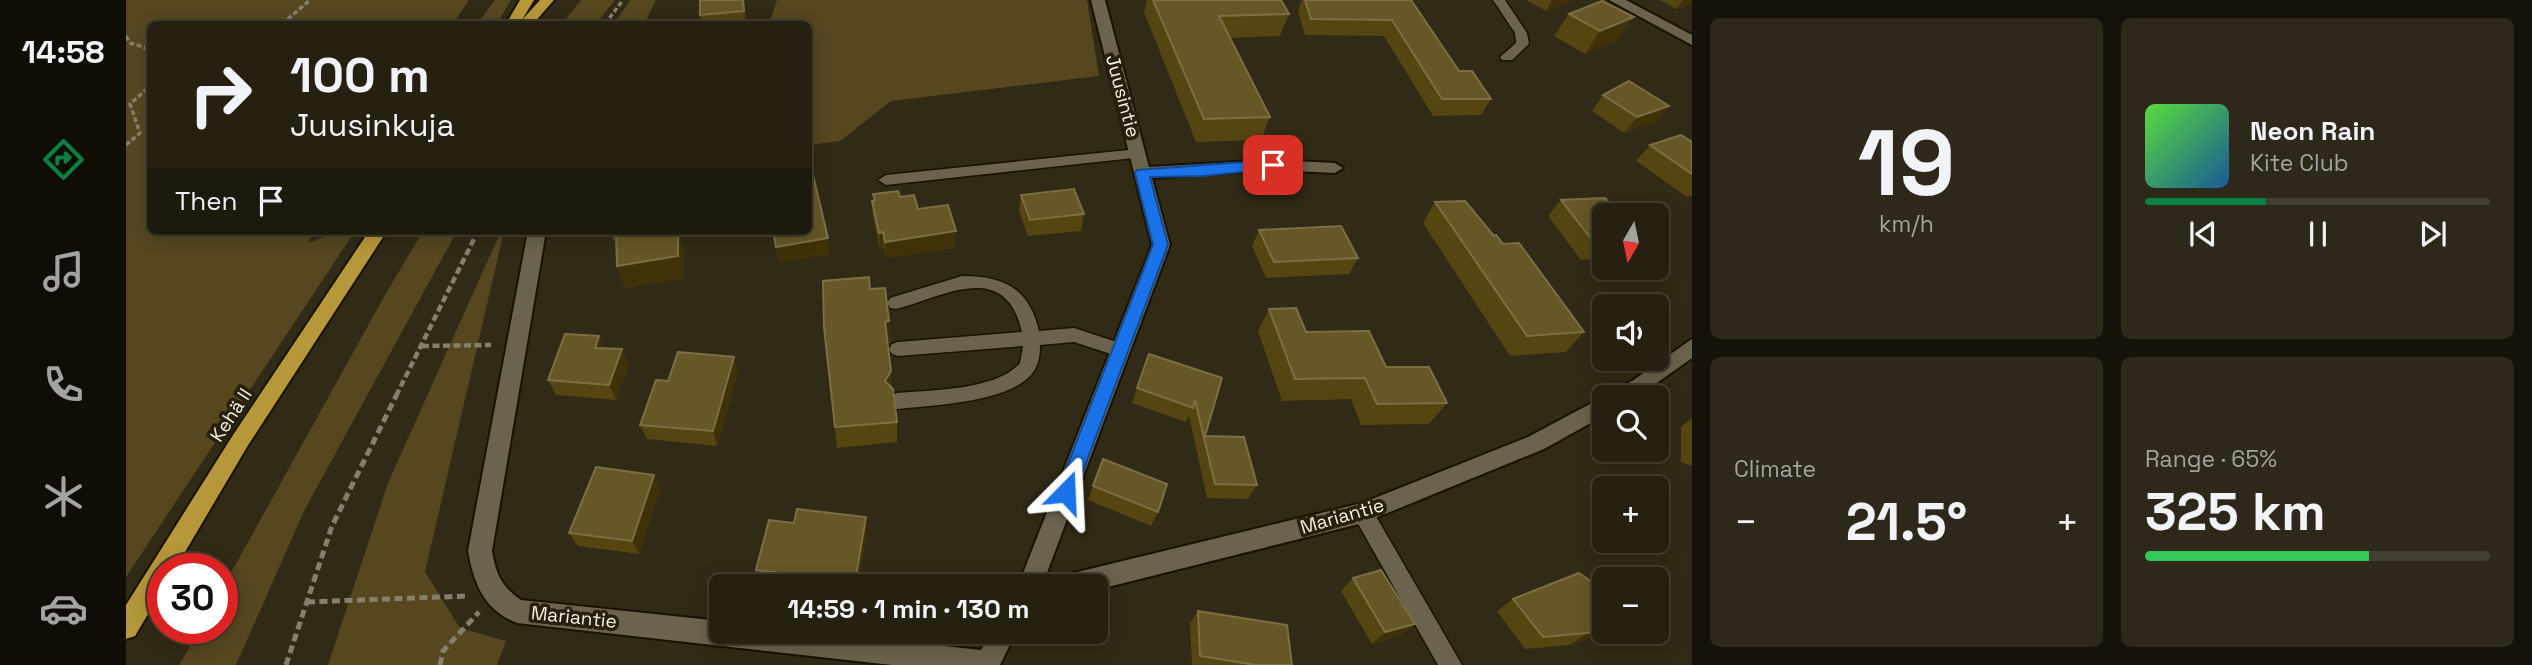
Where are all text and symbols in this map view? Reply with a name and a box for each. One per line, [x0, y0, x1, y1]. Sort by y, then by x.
text: 14:58 [22, 32, 104, 72]
text: 100 m [290, 44, 430, 106]
icon: right [175, 49, 266, 140]
street label: Juusintie [1100, 52, 1146, 140]
text: Juusinkuja [290, 105, 455, 145]
text: 19 [1858, 105, 1955, 222]
text: Neon Rain [2250, 114, 2375, 148]
icon: directions [39, 135, 88, 184]
pin [1243, 135, 1303, 195]
icon: arrive [1254, 146, 1292, 184]
text: Kite Club [2250, 148, 2349, 178]
icon: arrive [252, 182, 290, 220]
text: Then [175, 184, 238, 218]
north arrow [1592, 203, 1670, 280]
map controls [1592, 203, 1669, 644]
text: km/h [1879, 209, 1934, 239]
icon: previous [2184, 215, 2222, 253]
icon: pause [2299, 215, 2337, 253]
icon: next [2414, 215, 2452, 253]
icon: music [39, 247, 88, 296]
button: sound [1592, 294, 1669, 371]
icon: phone [39, 360, 88, 409]
street label: Kehä II [204, 383, 258, 447]
button: search [1592, 385, 1669, 462]
text: Range · 65% [2145, 444, 2277, 474]
text: Climate [1734, 454, 1816, 484]
position arrow [1029, 455, 1103, 529]
icon: climate [39, 472, 88, 521]
button: + [1592, 476, 1669, 553]
text: 325 km [2145, 479, 2326, 545]
text: 21.5° [1846, 489, 1967, 555]
street label: Mariantie [1297, 492, 1387, 540]
text: − [1734, 498, 1758, 546]
text: + [2055, 498, 2079, 546]
speed limit sign: 30 [147, 553, 238, 644]
button: − [1592, 567, 1669, 644]
icon: car [39, 584, 88, 633]
text: 14:59 · 1 min · 130 m [787, 592, 1030, 626]
street label: Mariantie [530, 600, 618, 634]

